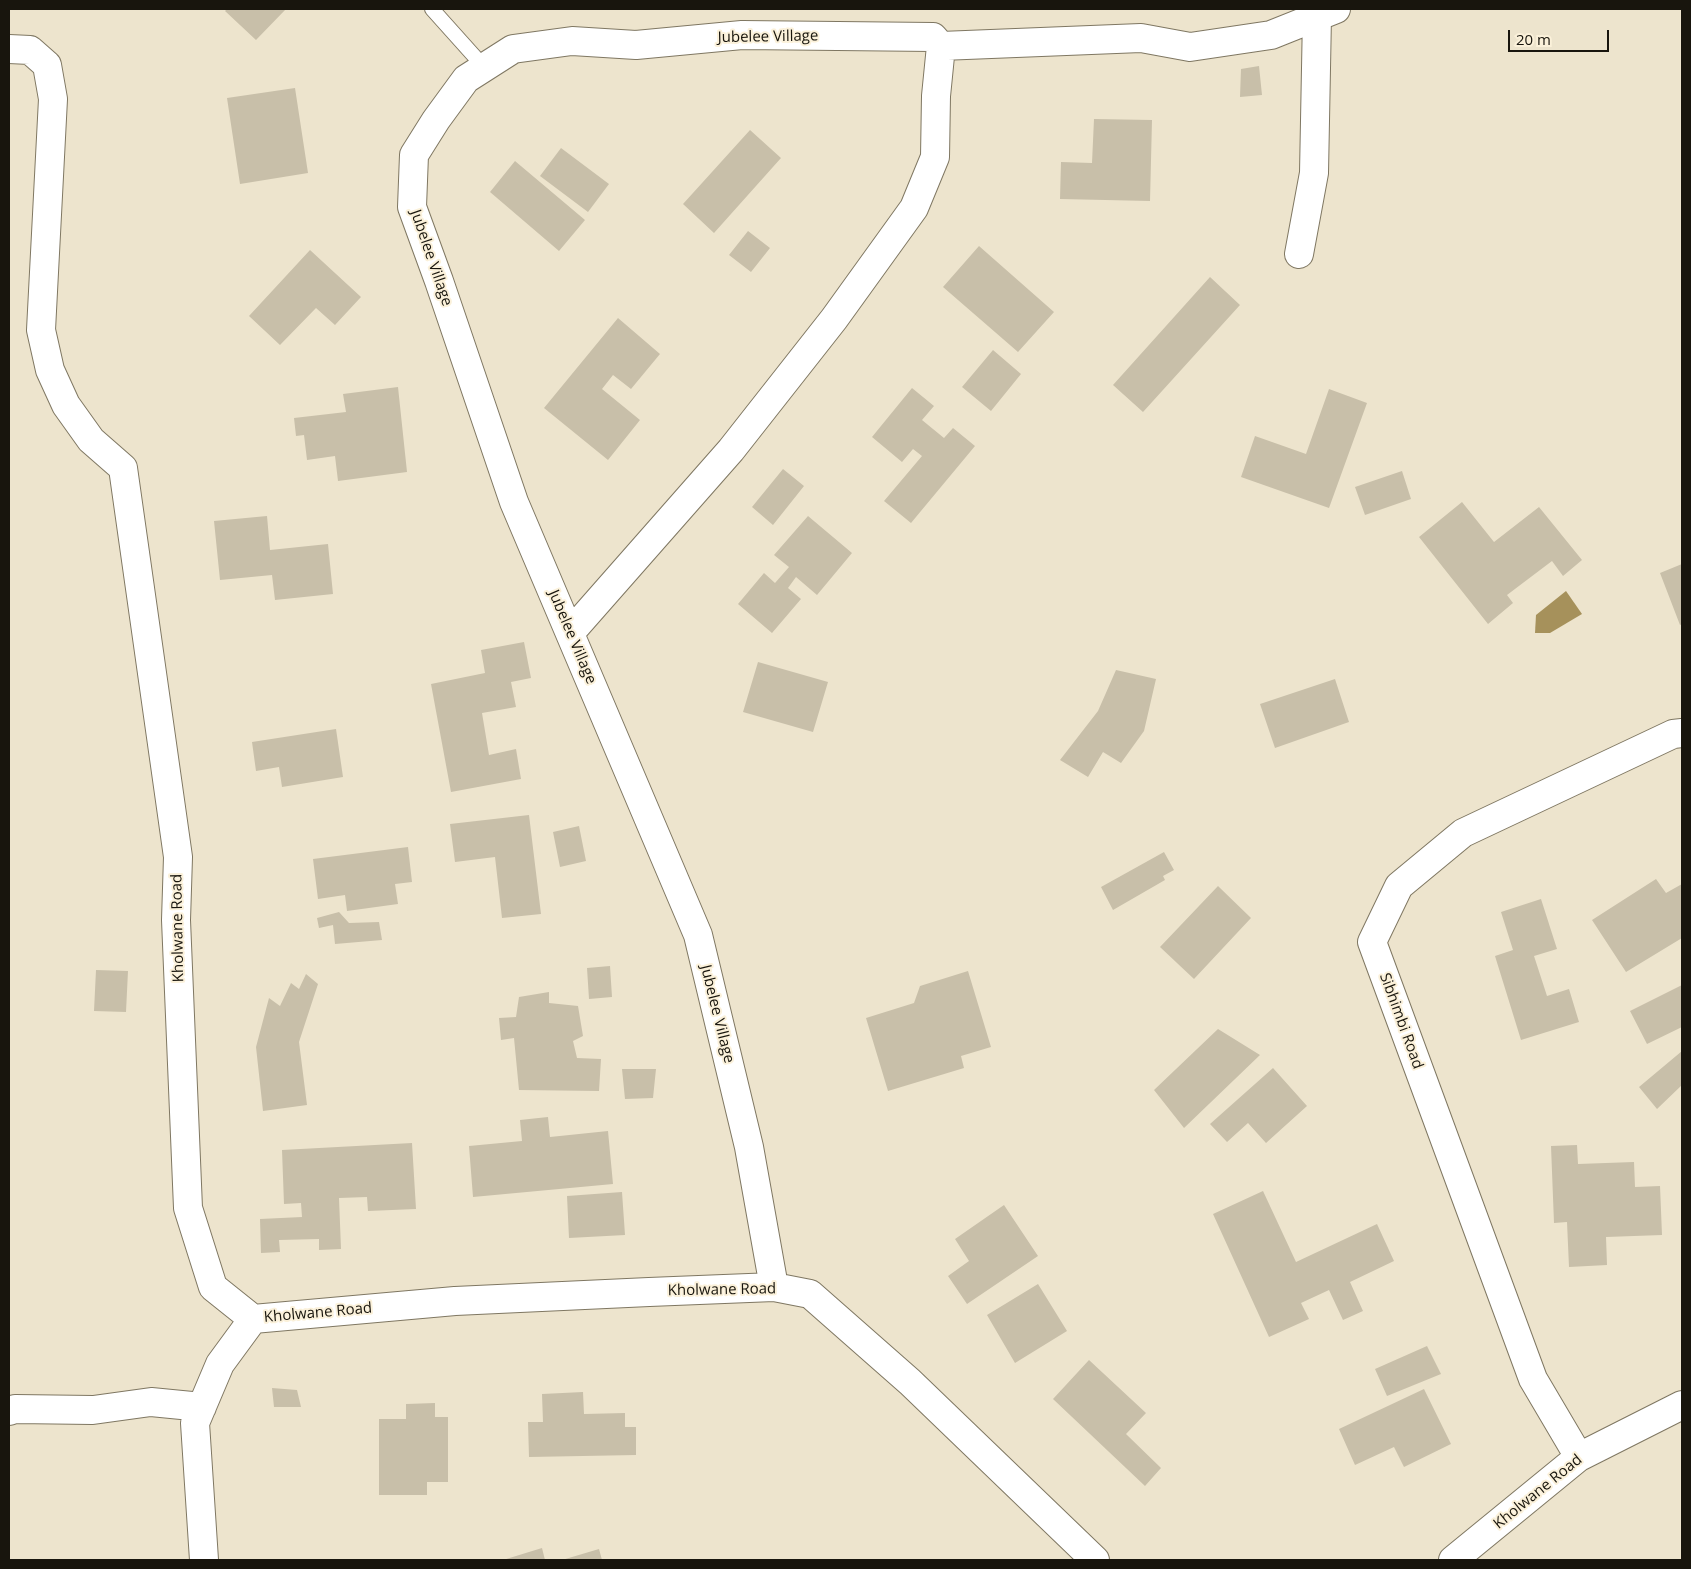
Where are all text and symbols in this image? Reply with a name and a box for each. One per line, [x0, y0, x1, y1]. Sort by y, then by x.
scale bar [1511, 20, 1612, 52]
street label: Jubelee Village [718, 27, 818, 47]
text: 20 m [1516, 29, 1551, 49]
street label: Jubelee Village [406, 208, 456, 308]
street label: Jubelee Village [544, 587, 600, 687]
street label: Kholwane Road [168, 874, 188, 982]
street label: Jubelee Village [696, 963, 738, 1065]
street label: Sibhimbi Road [1375, 971, 1427, 1071]
street label: Kholwane Road [668, 1280, 776, 1300]
street label: Kholwane Road [263, 1299, 373, 1327]
street label: Kholwane Road [1490, 1451, 1586, 1533]

